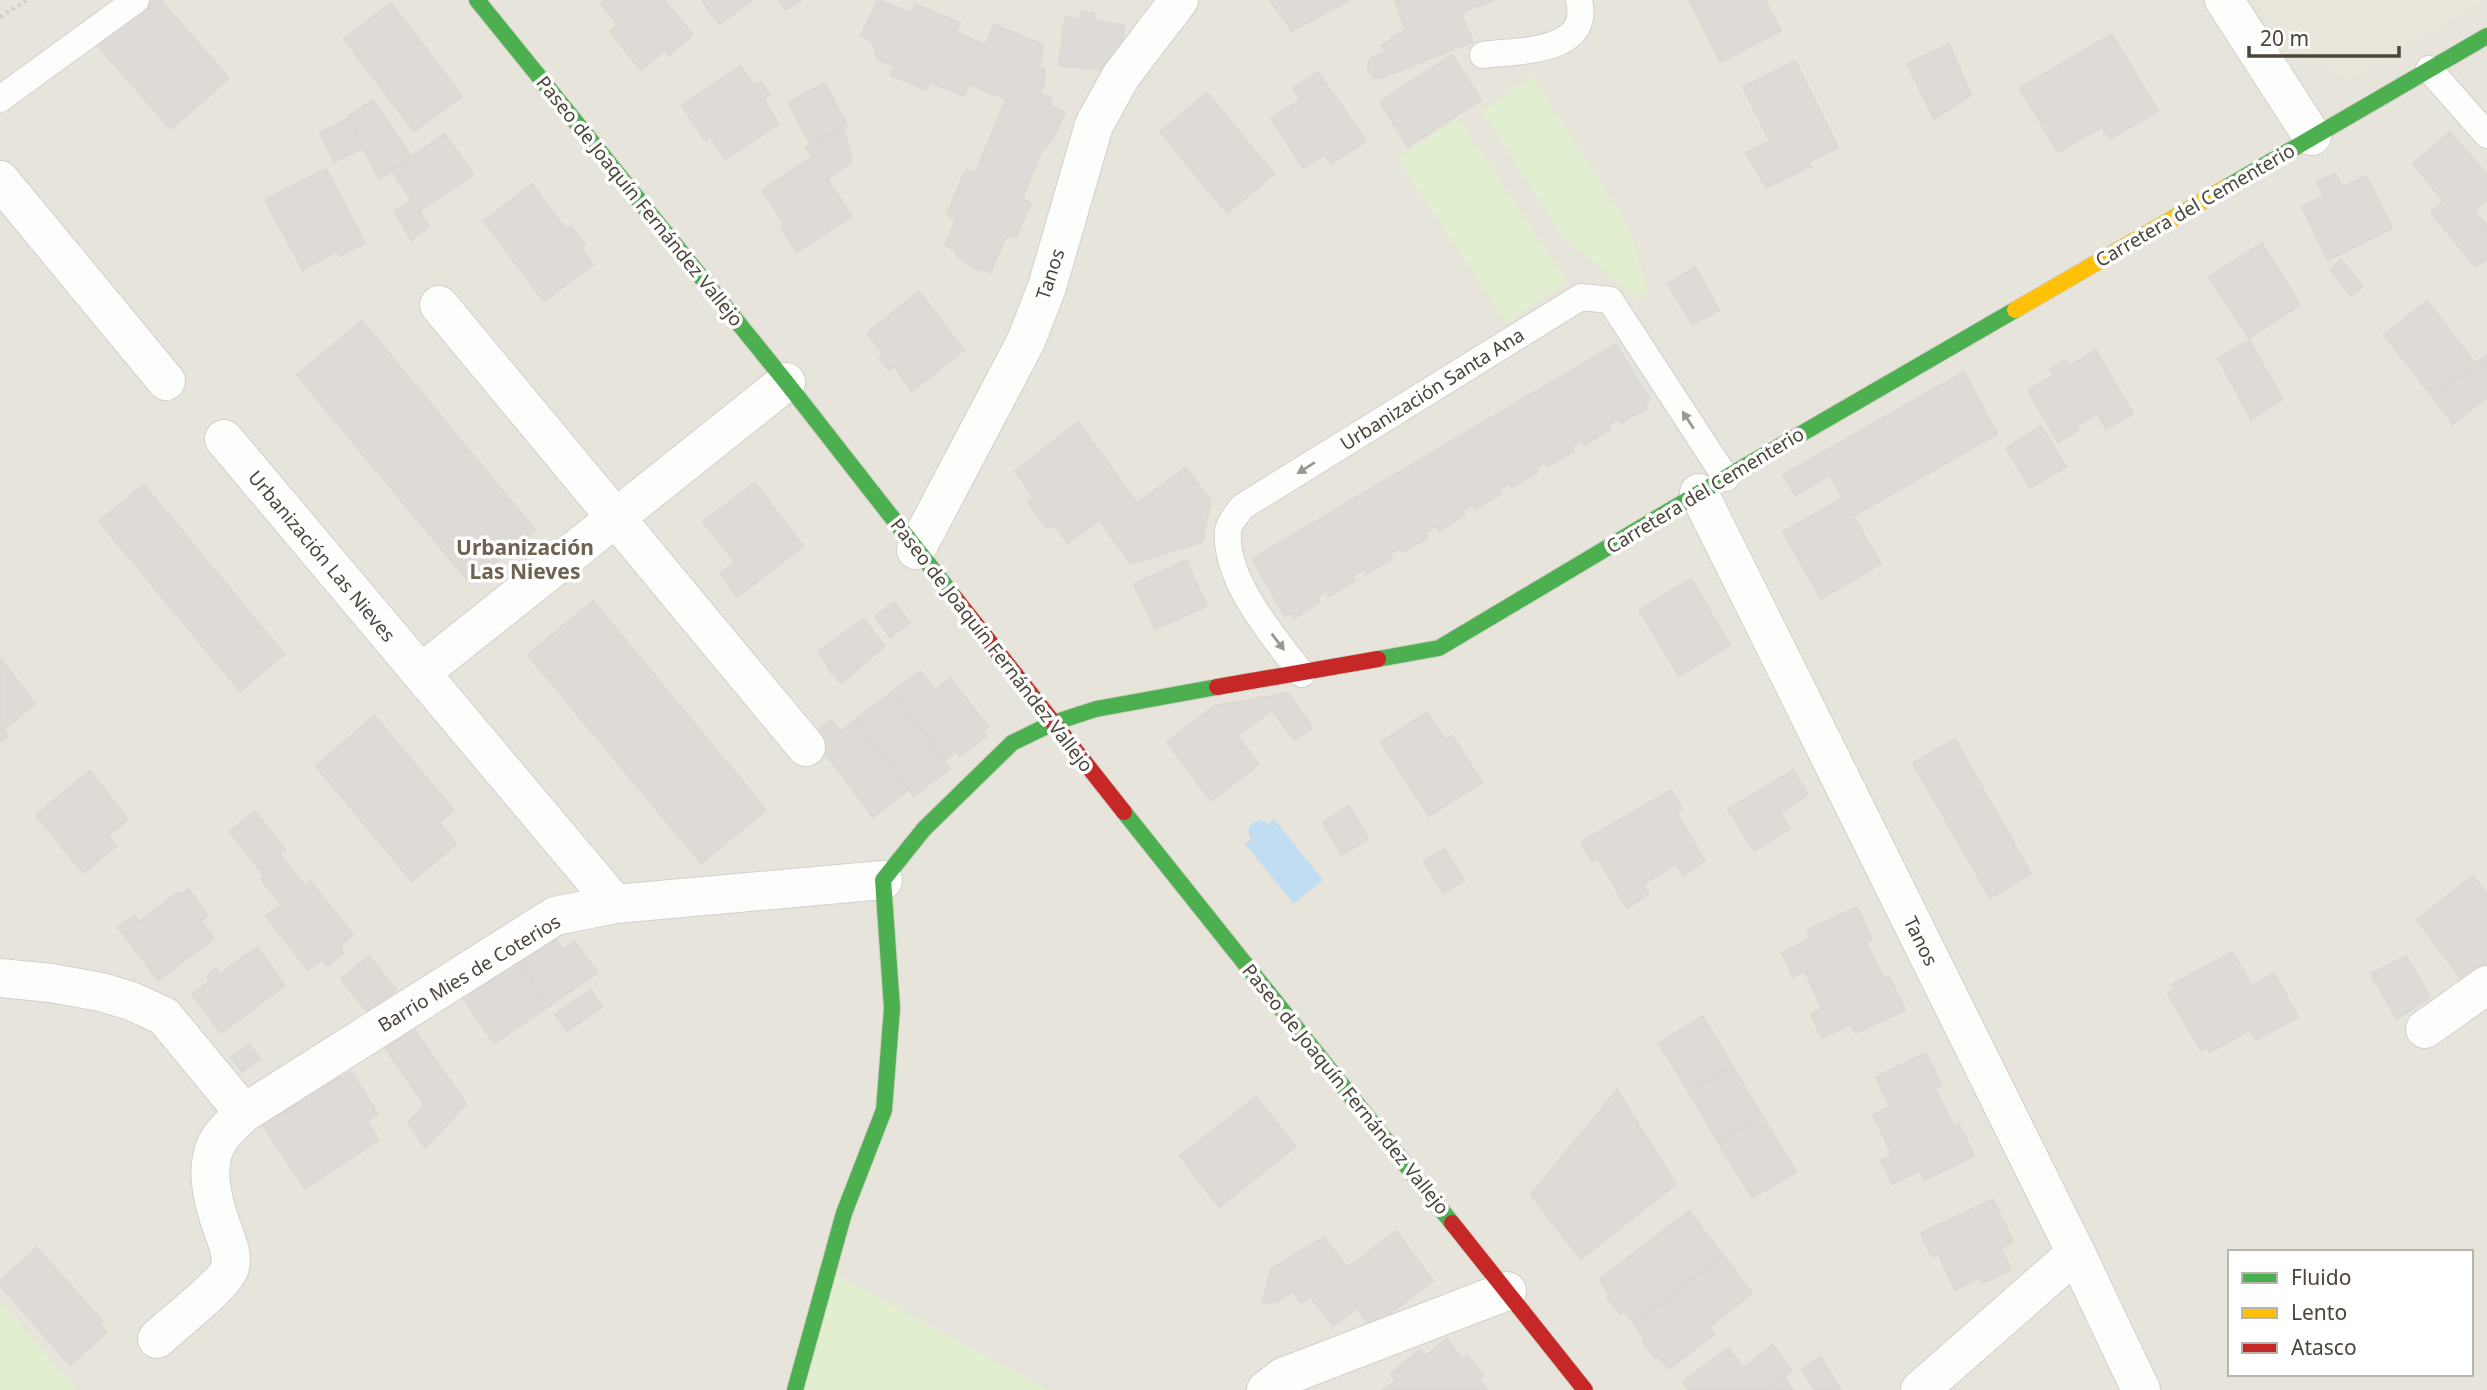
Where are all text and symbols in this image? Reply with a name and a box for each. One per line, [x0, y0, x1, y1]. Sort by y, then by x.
scale bar [2249, 14, 2400, 58]
text: 20 m [2260, 24, 2309, 52]
street label: Paseo de Joaquín Fernández Vallejo [531, 70, 749, 332]
street label: Carretera del Cementerio [2090, 137, 2300, 273]
street label: Tanos [1030, 245, 1070, 303]
street label: Urbanización Santa Ana [1335, 322, 1529, 456]
one-way arrow [1682, 411, 1695, 430]
street label: Carretera del Cementerio [1601, 421, 1809, 559]
one-way arrow [1296, 461, 1315, 474]
street label: Urbanización Las Nieves [243, 465, 401, 647]
street label: Paseo de Joaquín Fernández Vallejo [885, 513, 1099, 777]
district label: Urbanización Las Nieves [456, 533, 594, 585]
one-way arrow [1271, 633, 1285, 651]
street label: Barrio Mies de Coterios [373, 908, 565, 1038]
street label: Tanos [1898, 912, 1944, 970]
street label: Paseo de Joaquín Fernández Vallejo [1237, 958, 1455, 1220]
legend [2228, 1250, 2473, 1376]
text: Fluido [2291, 1263, 2351, 1291]
text: Lento [2291, 1298, 2347, 1326]
text: Atasco [2291, 1333, 2357, 1361]

